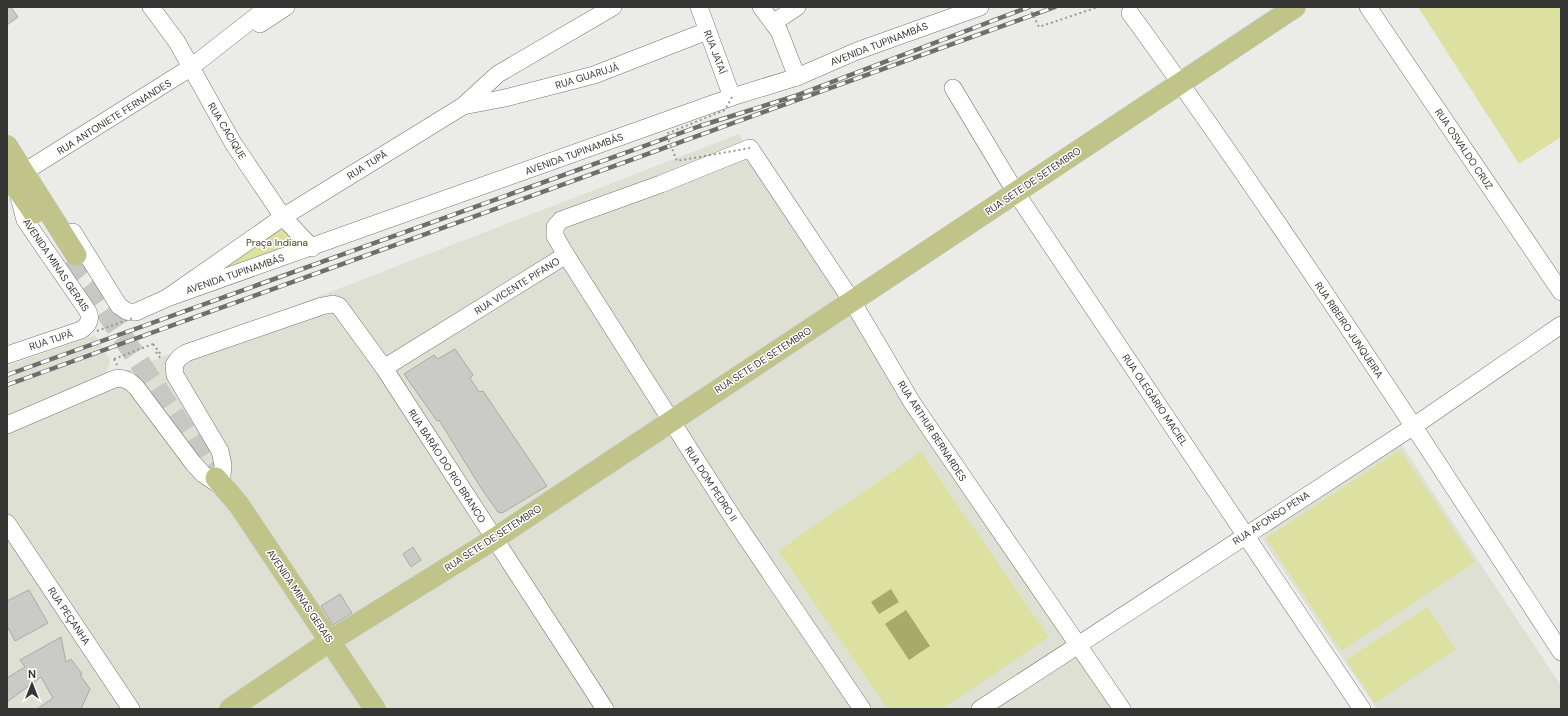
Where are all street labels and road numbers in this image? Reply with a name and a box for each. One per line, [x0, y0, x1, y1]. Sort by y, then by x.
street label: AVENIDA TUPINAMBÁS [828, 19, 930, 69]
street label: RUA JATAÍ [701, 28, 730, 76]
street label: RUA GUARUJÁ [554, 60, 621, 92]
street label: RUA ANTONIETE FERNANDES [54, 76, 174, 158]
street label: RUA CACIQUE [205, 100, 249, 162]
street label: RUA OSVALDO CRUZ [1432, 106, 1496, 192]
street label: AVENIDA TUPINAMBÁS [523, 130, 625, 178]
street label: RUA SETE DE SETEMBRO [983, 144, 1084, 218]
street label: RUA TUPÃ [344, 147, 390, 182]
street label: AVENIDA MINAS GERAIS [20, 216, 92, 314]
street label: AVENIDA TUPINAMBÁS [184, 251, 286, 297]
street label: RUA VICENTE PIFANO [472, 254, 562, 318]
street label: RUA RIBEIRO JUNQUEIRA [1312, 279, 1386, 381]
street label: RUA SETE DE SETEMBRO [712, 324, 814, 396]
street label: RUA TUPÃ [27, 327, 75, 353]
street label: RUA OLEGÁRIO MACIEL [1119, 352, 1191, 448]
street label: RUA ARTHUR BERNARDES [895, 378, 969, 484]
street label: RUA BARÃO DO RIO BRANCO [405, 407, 489, 526]
street label: RUA DOM PEDRO II [682, 444, 740, 524]
street label: RUA AFONSO PENA [1230, 488, 1312, 548]
street label: RUA SETE DE SETEMBRO [442, 502, 544, 574]
street label: AVENIDA MINAS GERAIS [264, 547, 336, 645]
street label: RUA PEÇANHA [45, 585, 93, 648]

